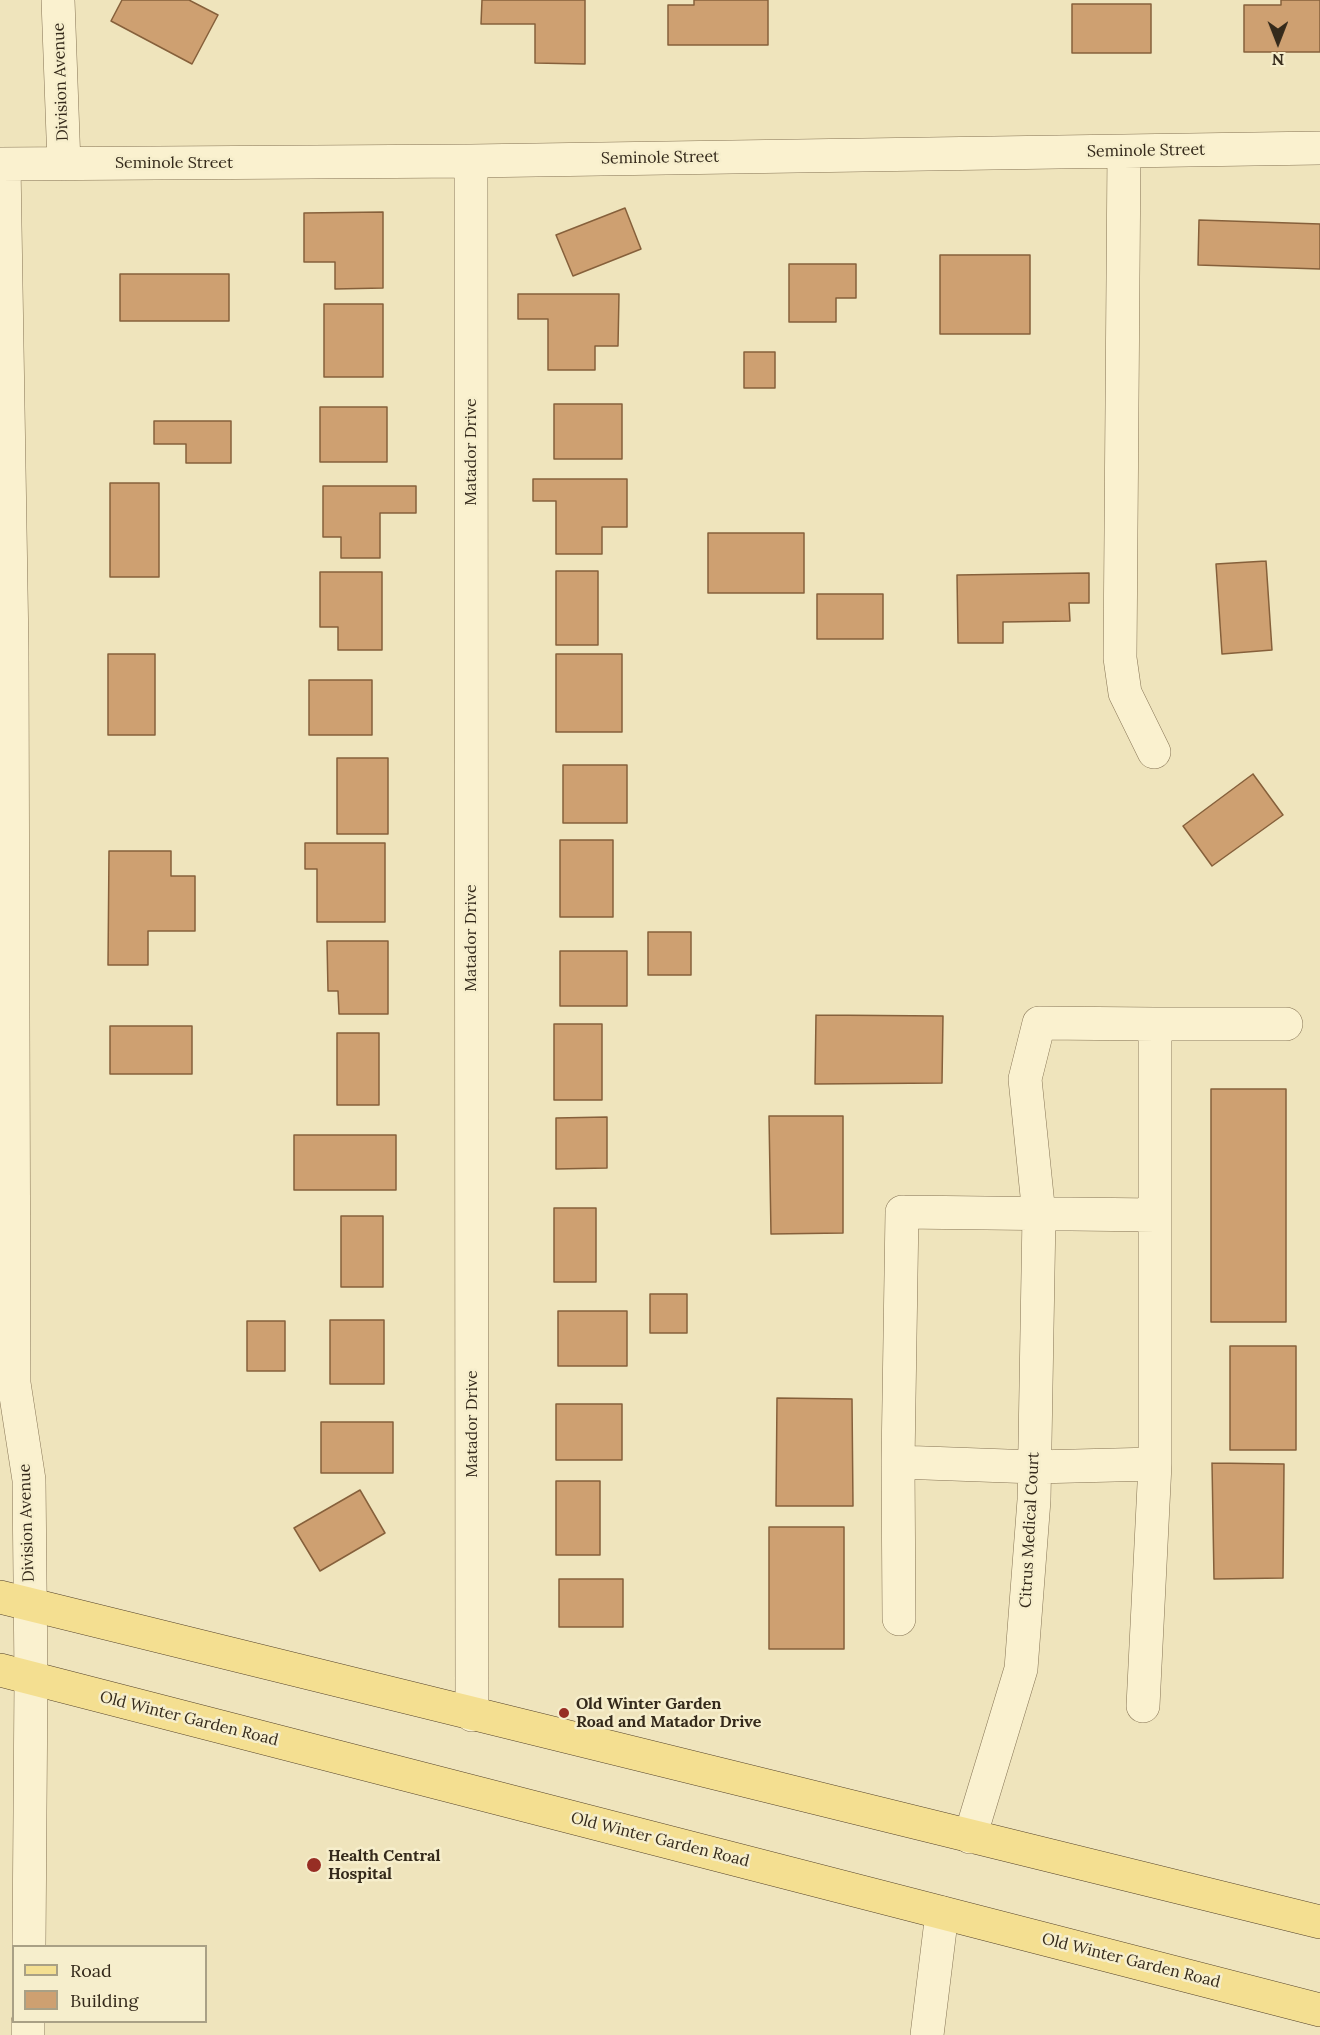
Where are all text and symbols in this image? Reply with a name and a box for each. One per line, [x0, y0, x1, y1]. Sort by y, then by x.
north arrow [1248, 12, 1308, 72]
street label: Division Avenue [49, 22, 73, 142]
text: N [1272, 50, 1284, 70]
street label: Seminole Street [1087, 140, 1205, 162]
street label: Seminole Street [601, 147, 719, 169]
street label: Seminole Street [115, 153, 233, 173]
street label: Matador Drive [461, 398, 481, 506]
street label: Matador Drive [461, 884, 481, 992]
street label: Matador Drive [462, 1370, 482, 1478]
street label: Citrus Medical Court [1016, 1452, 1044, 1608]
street label: Division Avenue [15, 1463, 39, 1583]
street label: Old Winter Garden Road [98, 1688, 280, 1750]
place label: Old Winter Garden Road and Matador Drive [576, 1694, 761, 1732]
marker: Old Winter Garden Road and Matador Drive [557, 1706, 571, 1720]
street label: Old Winter Garden Road [569, 1809, 751, 1871]
place label: Health Central Hospital [328, 1846, 440, 1884]
marker: Health Central Hospital [305, 1856, 323, 1874]
street label: Old Winter Garden Road [1040, 1930, 1222, 1992]
legend [12, 1945, 207, 2023]
text: Road [70, 1959, 112, 1982]
text: Building [70, 1989, 138, 2012]

